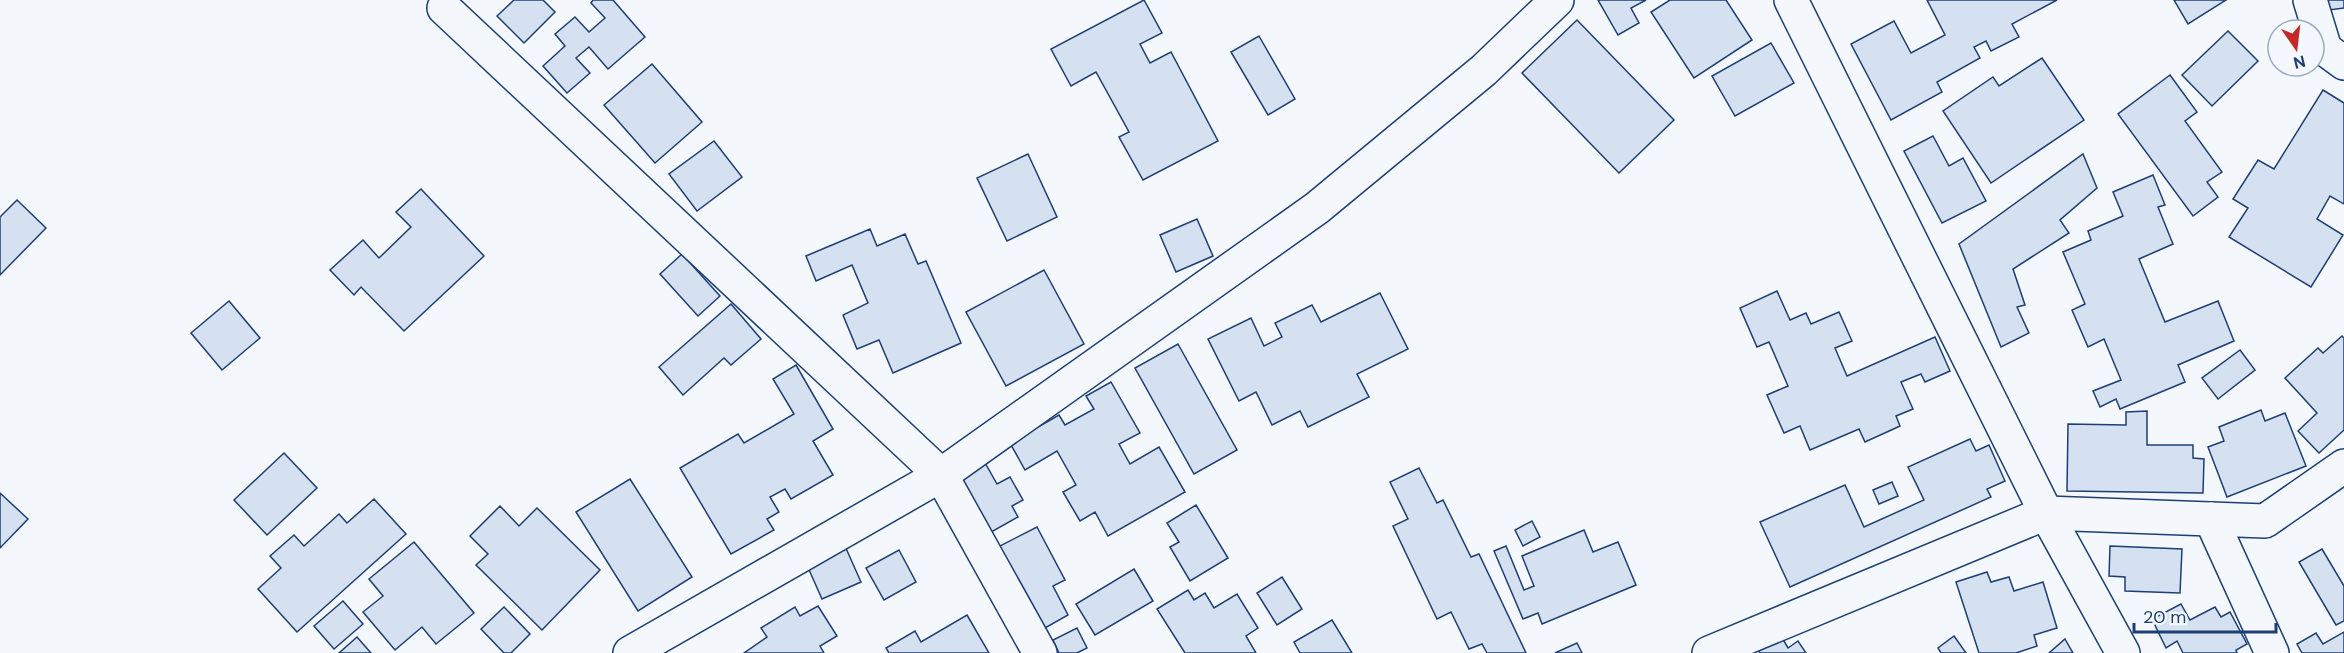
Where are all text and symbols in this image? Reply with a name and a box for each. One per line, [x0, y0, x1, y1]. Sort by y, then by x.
north arrow [2266, 18, 2326, 78]
text: N [2291, 50, 2308, 74]
scale bar [2134, 596, 2276, 634]
text: 20 m [2143, 605, 2186, 629]

